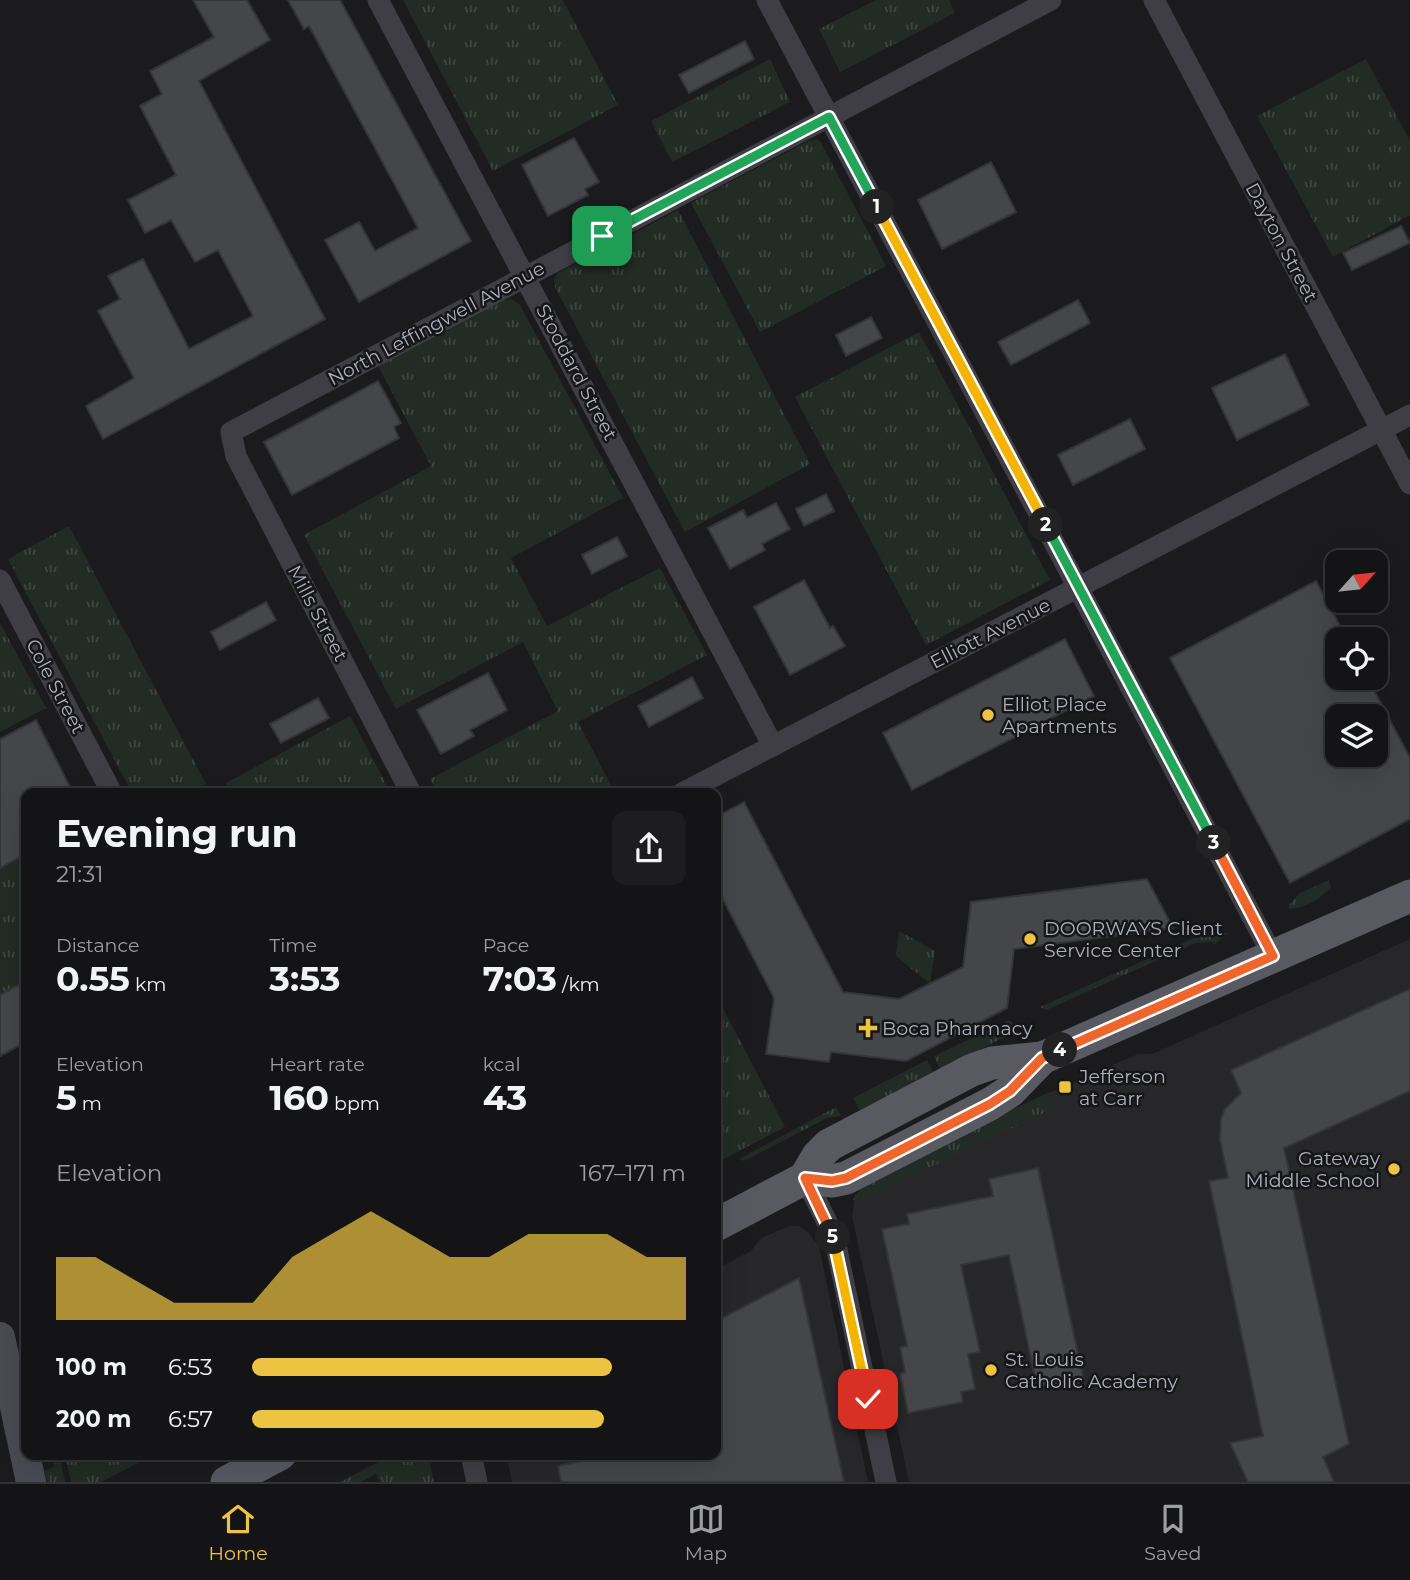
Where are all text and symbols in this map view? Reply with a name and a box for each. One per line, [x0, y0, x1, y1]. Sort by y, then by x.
street label: Dayton Street [1241, 179, 1323, 306]
pin: 1 [860, 190, 894, 224]
text: 1 [873, 195, 880, 218]
pin [572, 206, 632, 266]
icon: arrive [583, 217, 621, 255]
street label: North Leffingwell Avenue [324, 256, 548, 390]
street label: Stoddard Street [531, 300, 622, 444]
pin: 2 [1028, 508, 1064, 542]
text: 2 [1040, 513, 1051, 536]
north arrow [1325, 550, 1388, 612]
map controls [1325, 550, 1388, 767]
street label: Mills Street [283, 561, 353, 665]
street label: Elliott Avenue [926, 593, 1054, 674]
button: locate [1325, 627, 1388, 690]
street label: Cole Street [21, 635, 90, 738]
place label: Elliot Place Apartments [1002, 693, 1117, 738]
button: layers [1325, 704, 1388, 767]
marker: Elliot Place Apartments [980, 707, 996, 723]
text: Evening run [56, 810, 298, 857]
button: share [612, 811, 686, 885]
pin: 3 [1196, 826, 1232, 860]
text: 3 [1208, 831, 1219, 854]
text: 21:31 [56, 860, 104, 888]
place label: DOORWAYS Client Service Center [1044, 917, 1223, 962]
marker: DOORWAYS Client Service Center [1022, 931, 1038, 947]
text: Distance [56, 934, 139, 957]
text: Time [269, 934, 317, 957]
text: Pace [483, 934, 529, 957]
text: 0.55 [56, 957, 130, 1000]
text: 3:53 [269, 957, 341, 1000]
text: 7:03 [483, 957, 557, 1000]
text: km [130, 973, 166, 996]
text: /km [557, 973, 600, 996]
place label: Boca Pharmacy [882, 1017, 1033, 1040]
marker: Boca Pharmacy [860, 1020, 876, 1036]
pin: 4 [1042, 1032, 1078, 1068]
text: 4 [1053, 1038, 1066, 1061]
text: Elevation [56, 1053, 144, 1076]
text: Heart rate [269, 1053, 365, 1076]
text: kcal [483, 1053, 521, 1076]
place label: Jefferson at Carr [1078, 1065, 1166, 1110]
text: 5 [56, 1076, 77, 1119]
text: 160 [269, 1076, 329, 1119]
text: 43 [483, 1076, 527, 1119]
marker: Jefferson at Carr [1057, 1079, 1073, 1095]
text: m [77, 1092, 102, 1115]
text: bpm [329, 1092, 380, 1115]
place label: Gateway Middle School [1245, 1147, 1381, 1192]
text: Elevation [56, 1159, 162, 1187]
text: 167–171 m [580, 1159, 686, 1187]
marker: Gateway Middle School [1386, 1161, 1402, 1177]
pin: 5 [816, 1220, 850, 1254]
text: 5 [827, 1225, 838, 1248]
place label: St. Louis Catholic Academy [1005, 1348, 1178, 1393]
text: 100 m [56, 1353, 127, 1381]
text: 6:53 [168, 1353, 213, 1381]
marker: St. Louis Catholic Academy [983, 1362, 999, 1378]
pin [838, 1369, 898, 1429]
icon: check [849, 1380, 887, 1418]
text: 200 m [56, 1405, 131, 1433]
text: 6:57 [168, 1405, 213, 1433]
tab: Home [209, 1500, 268, 1565]
tab: Map [685, 1500, 727, 1565]
tab: Saved [1144, 1500, 1201, 1565]

